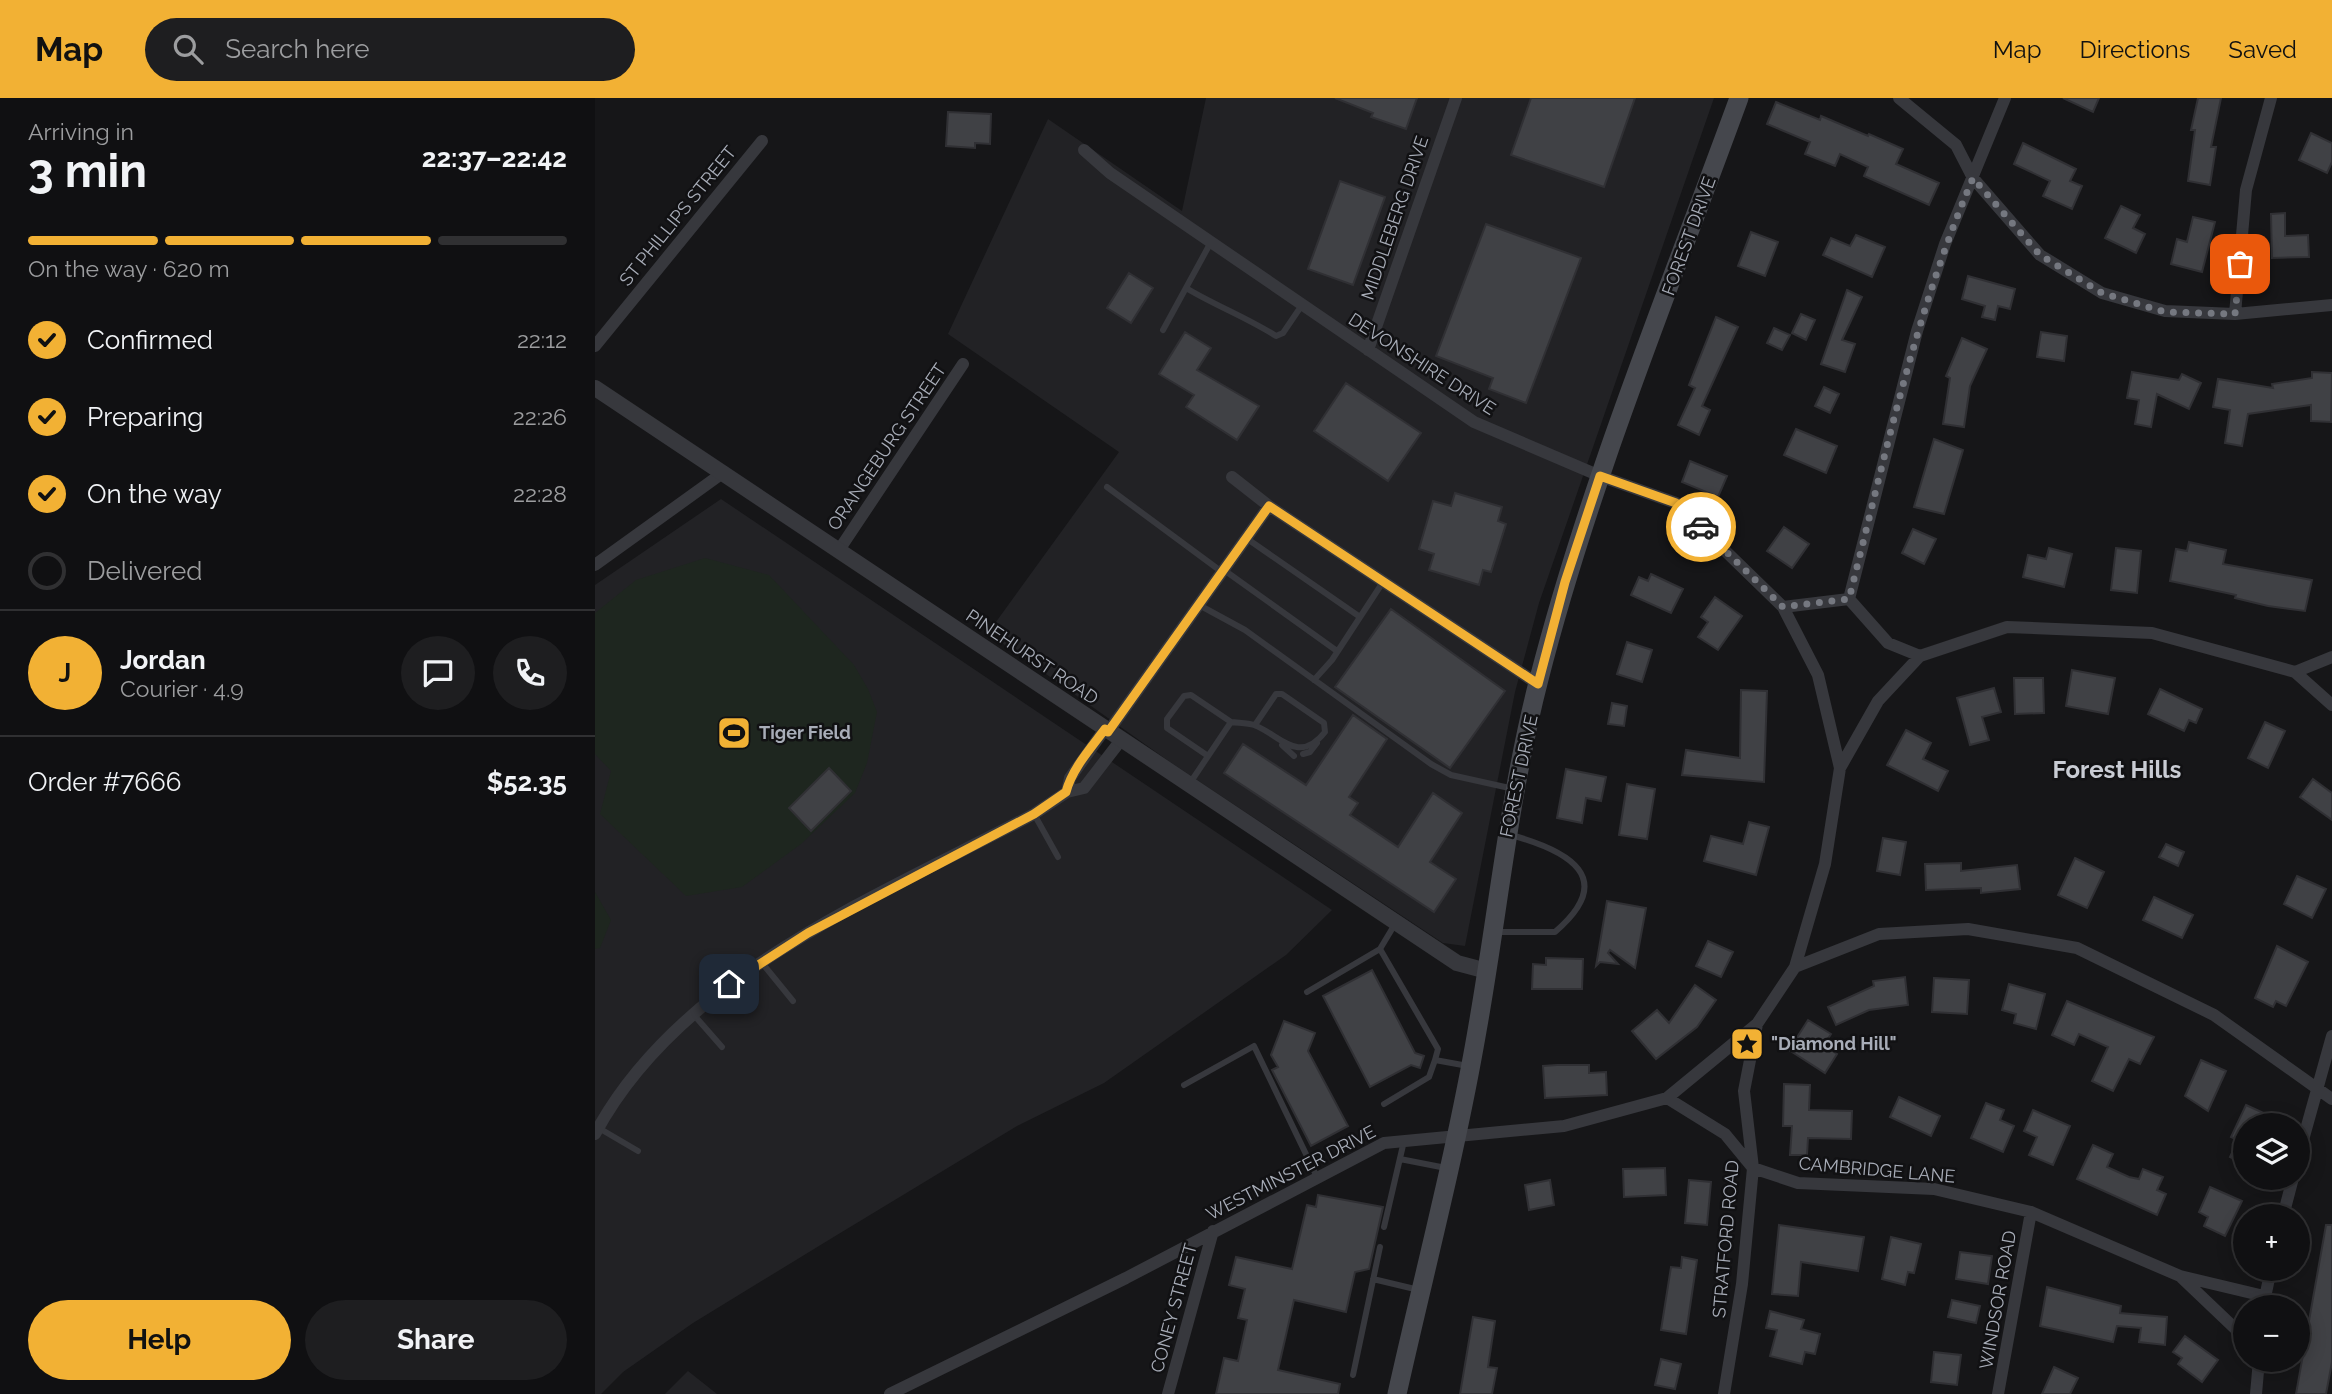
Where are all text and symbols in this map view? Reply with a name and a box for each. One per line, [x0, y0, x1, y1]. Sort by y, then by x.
search box [145, 18, 635, 81]
text: Map [35, 30, 103, 69]
icon: search [169, 30, 207, 68]
text: Search here [225, 34, 370, 64]
text: Map [1993, 35, 2042, 64]
text: Directions [2080, 35, 2190, 64]
text: Saved [2228, 35, 2297, 64]
text: Arriving in [28, 118, 134, 145]
street label: MIDDLEBERG DRIVE [1357, 133, 1432, 303]
street label: ST PHILLIPS STREET [615, 142, 740, 290]
text: 22:37–22:42 [422, 143, 567, 173]
text: 3 min [28, 144, 147, 198]
street label: FOREST DRIVE [1657, 174, 1720, 298]
pin [2210, 234, 2270, 294]
icon: bag [2221, 245, 2259, 283]
text: On the way · 620 m [28, 255, 230, 282]
street label: DEVONSHIRE DRIVE [1345, 308, 1500, 419]
icon: check [28, 321, 66, 359]
text: Confirmed [87, 325, 213, 355]
text: 22:12 [517, 326, 567, 353]
street label: ORANGEBURG STREET [823, 359, 950, 534]
icon: check [28, 398, 66, 436]
text: Preparing [87, 402, 203, 432]
text: 22:26 [513, 403, 567, 430]
icon: check [28, 475, 66, 513]
text: On the way [87, 479, 222, 509]
text: 22:28 [513, 480, 567, 507]
courier [1666, 492, 1736, 562]
icon: car [1682, 508, 1720, 546]
text: Delivered [87, 556, 202, 586]
street label: PINEHURST ROAD [962, 605, 1102, 709]
button: chat [401, 636, 475, 710]
button: phone [493, 636, 567, 710]
text: Jordan [120, 645, 206, 675]
text: J [59, 658, 71, 688]
text: Courier · 4.9 [120, 675, 244, 702]
street label: FOREST DRIVE [1495, 713, 1542, 839]
sports icon: Tiger Field [715, 714, 753, 752]
place label: Tiger Field [759, 722, 851, 743]
district label: Forest Hills [2053, 755, 2182, 784]
text: Order #7666 [28, 767, 181, 797]
text: $52.35 [487, 767, 567, 797]
pin [699, 954, 759, 1014]
icon: home [710, 965, 748, 1003]
place icon: "Diamond Hill" [1728, 1025, 1766, 1063]
place label: "Diamond Hill" [1771, 1033, 1896, 1054]
map controls [2233, 1113, 2310, 1372]
button: layers [2233, 1113, 2310, 1190]
street label: WESTMINSTER DRIVE [1203, 1121, 1379, 1224]
street label: CAMBRIDGE LANE [1798, 1152, 1956, 1187]
street label: STRATFORD ROAD [1708, 1159, 1743, 1319]
button: + [2233, 1204, 2310, 1281]
street label: WINDSOR ROAD [1975, 1229, 2020, 1371]
street label: CONEY STREET [1146, 1241, 1201, 1375]
button: − [2233, 1295, 2310, 1372]
button: Help [28, 1300, 291, 1380]
button: Share [305, 1300, 567, 1380]

